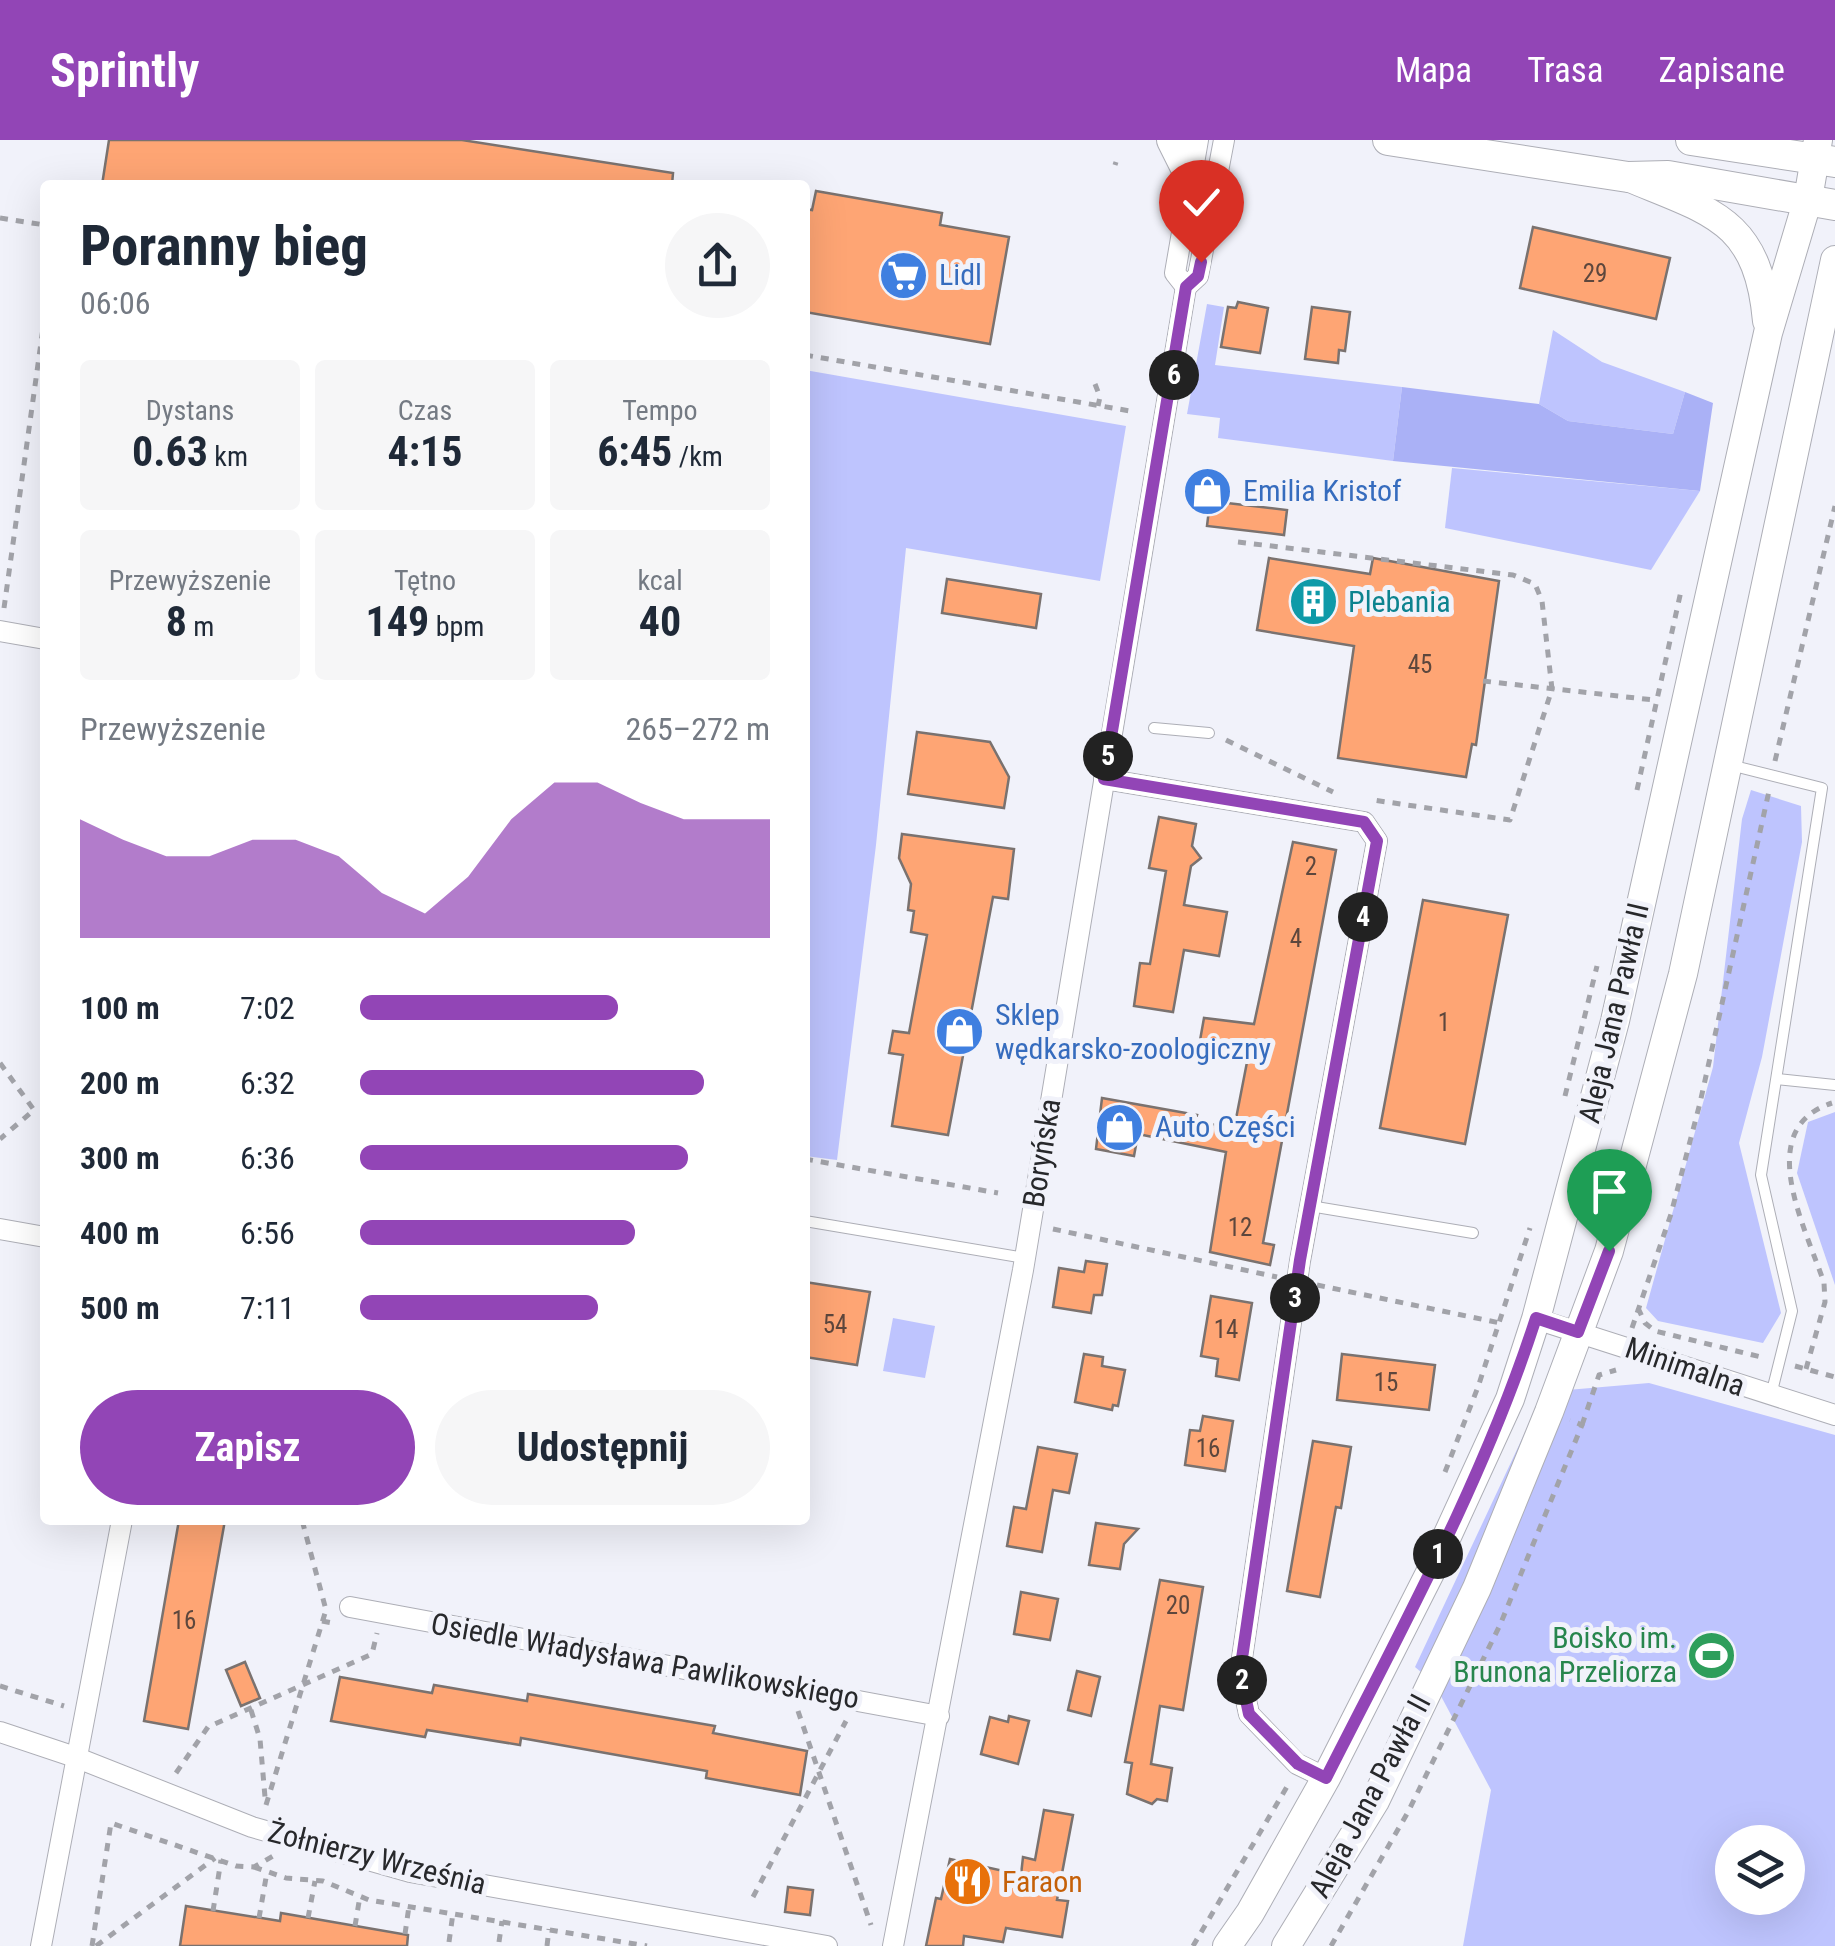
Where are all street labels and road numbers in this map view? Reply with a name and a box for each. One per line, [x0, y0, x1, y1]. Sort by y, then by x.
street label: Aleja Jana Pawła II [1571, 899, 1656, 1126]
street label: Boryńska [1016, 1096, 1067, 1210]
street label: Minimalna [1621, 1330, 1749, 1403]
street label: Osiedle Władysława Pawlikowskiego [428, 1606, 862, 1715]
street label: Aleja Jana Pawła II [1301, 1688, 1438, 1903]
street label: Żołnierzy Września [265, 1814, 490, 1902]

